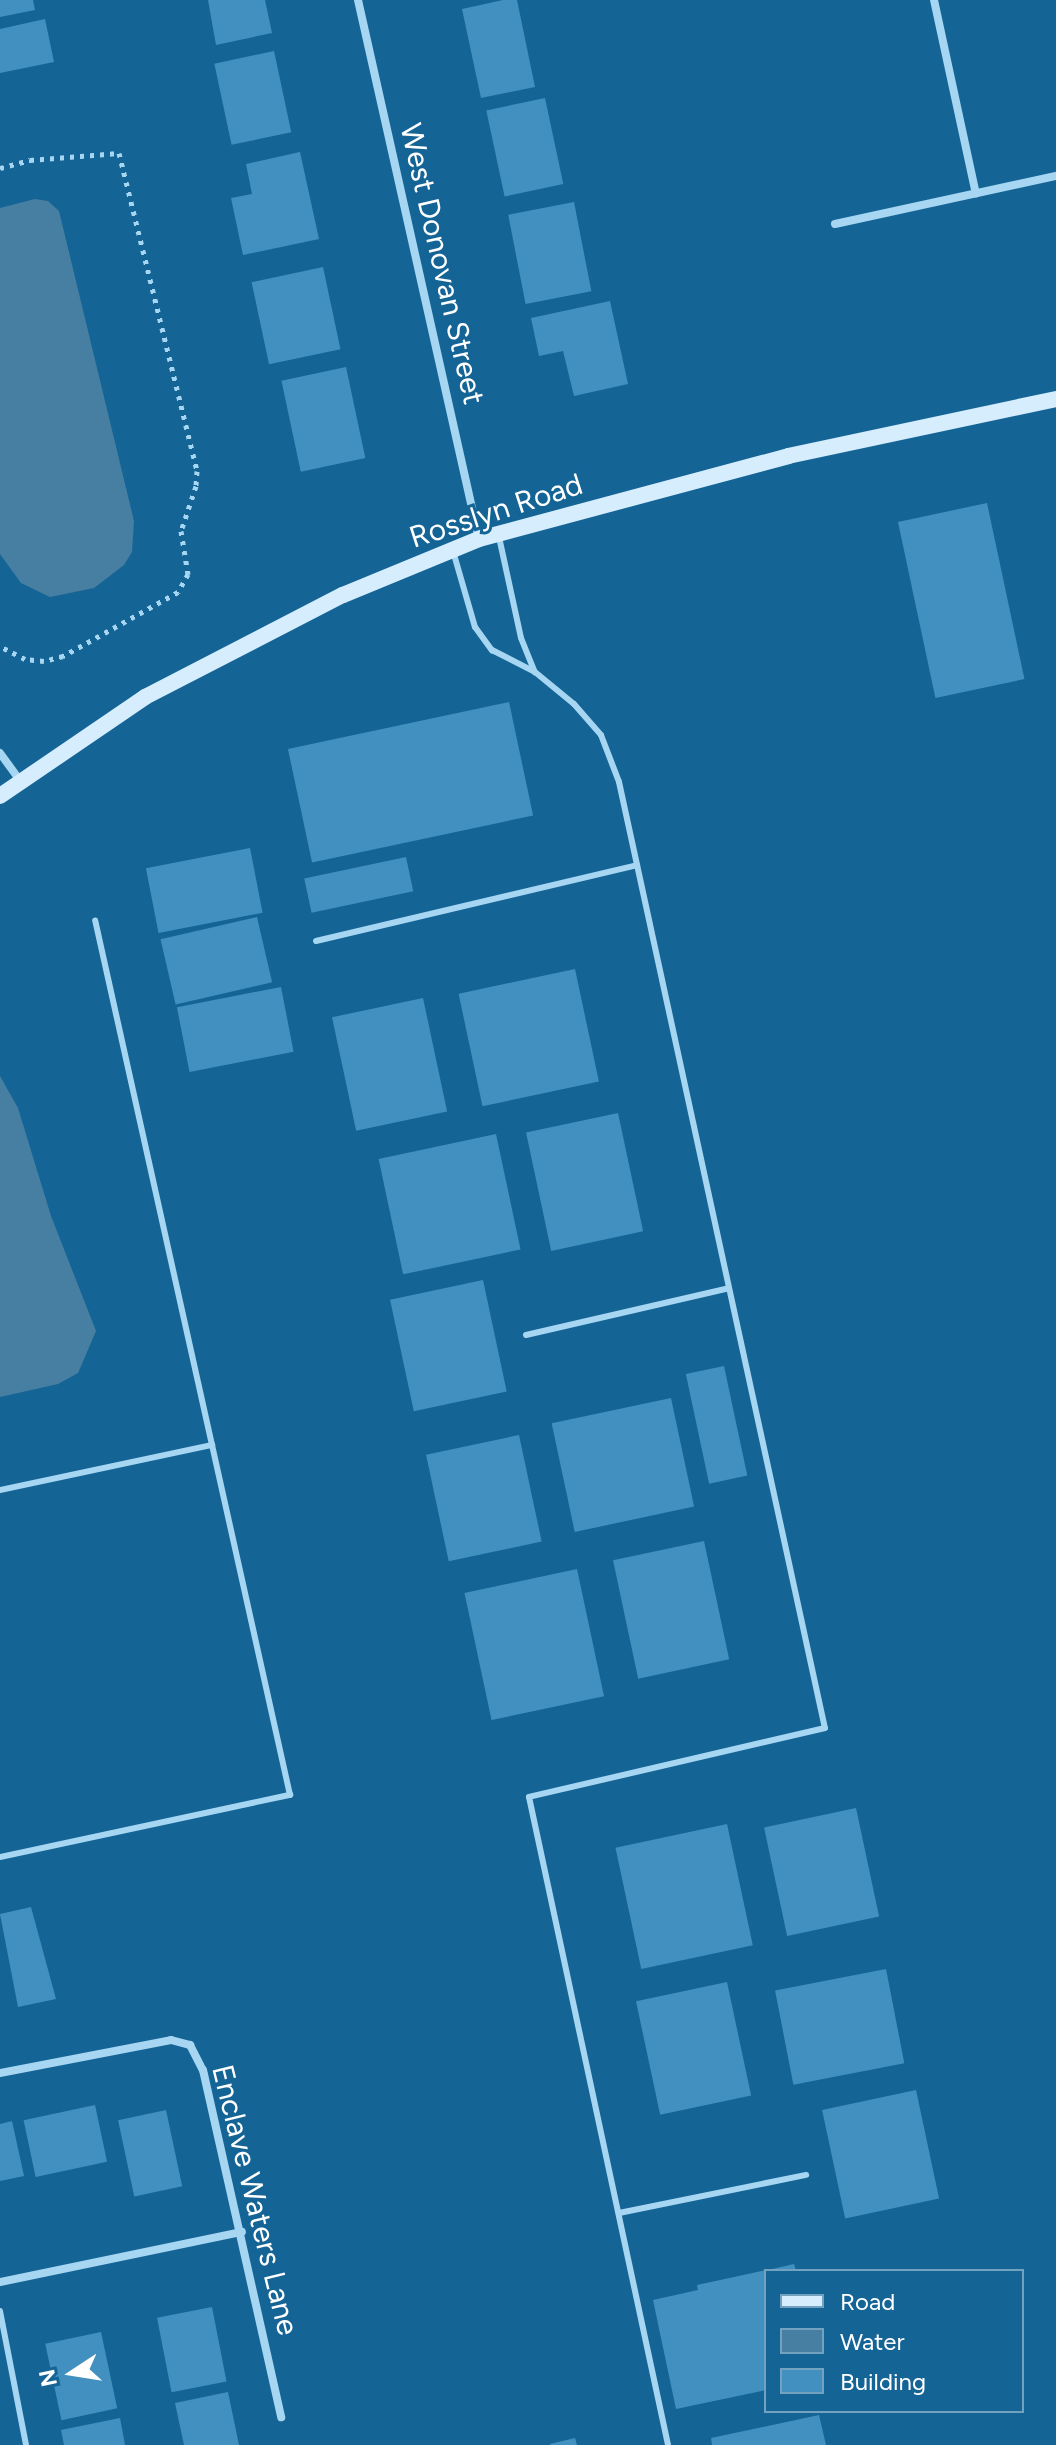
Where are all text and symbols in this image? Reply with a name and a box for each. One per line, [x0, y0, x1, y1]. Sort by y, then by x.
street label: West Donovan Street [392, 120, 492, 408]
street label: Rosslyn Road [405, 466, 587, 556]
street label: Enclave Waters Lane [204, 2061, 306, 2339]
legend [764, 2269, 1024, 2413]
text: Road [840, 2287, 895, 2316]
text: Water [840, 2327, 905, 2356]
north arrow [32, 2333, 112, 2413]
text: N [33, 2367, 63, 2389]
text: Building [840, 2367, 926, 2396]

